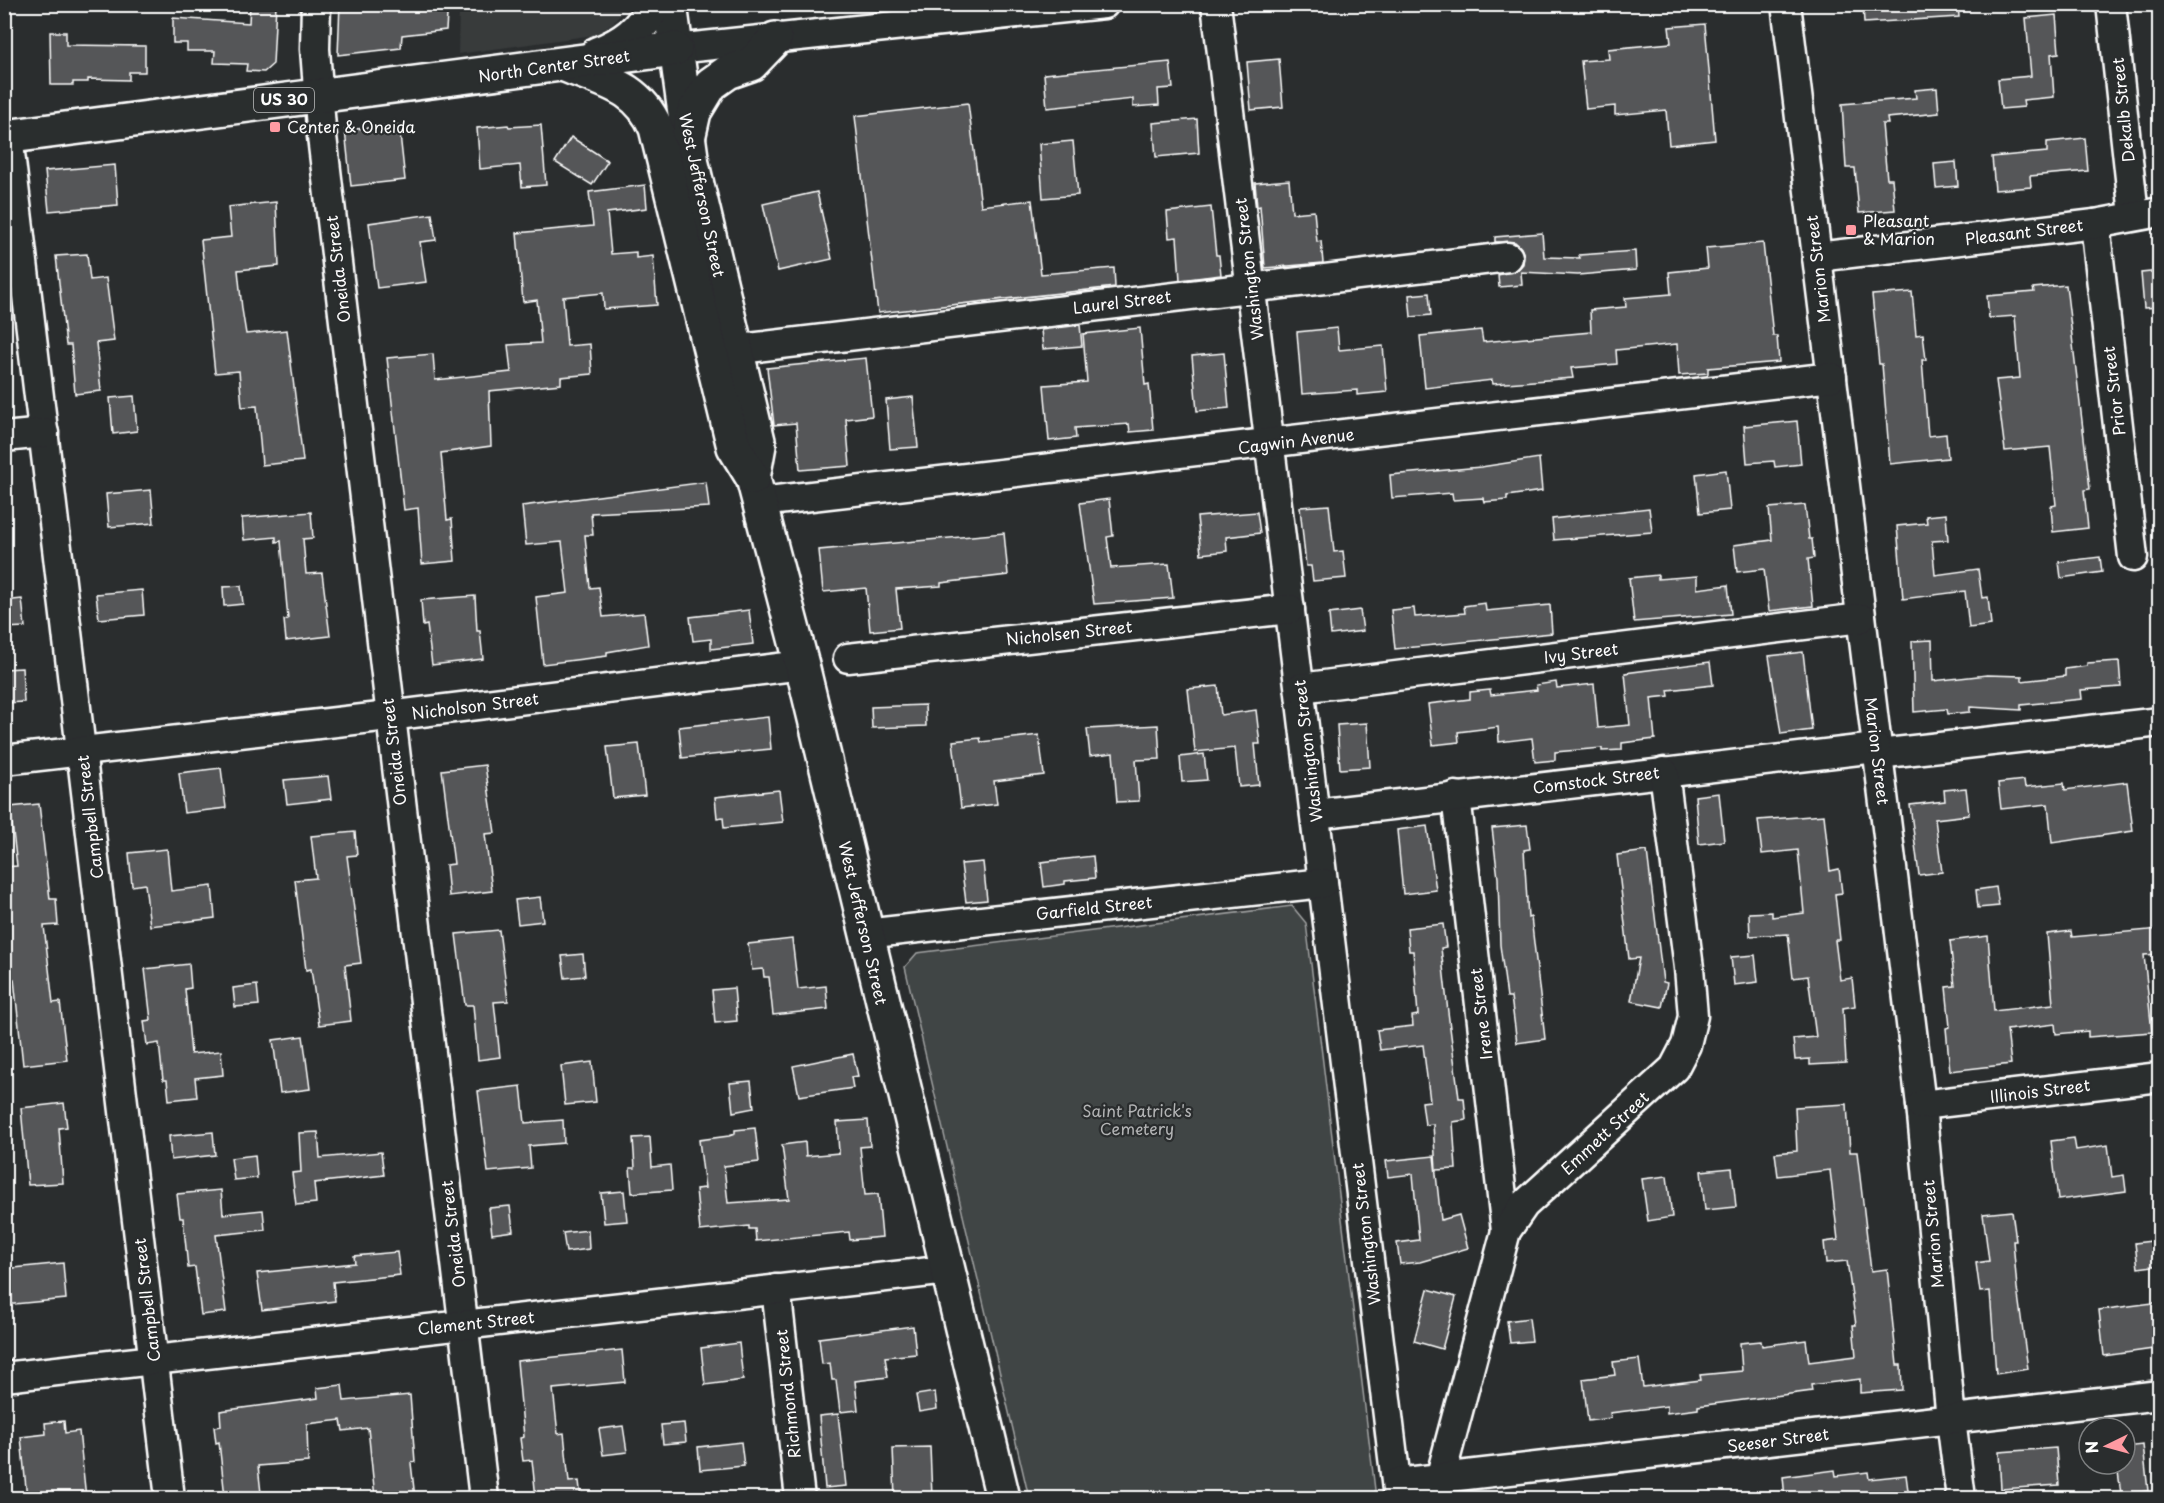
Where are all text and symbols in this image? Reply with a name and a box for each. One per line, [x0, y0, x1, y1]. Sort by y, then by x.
street label: North Center Street [476, 42, 632, 88]
street label: Dekalb Street [2105, 56, 2139, 164]
road number: US 30 [254, 88, 314, 112]
street label: West Jefferson Street [674, 110, 732, 280]
place label: Center & Oneida [287, 114, 415, 138]
marker: Center & Oneida [268, 120, 282, 134]
street label: Washington Street [1227, 196, 1269, 342]
place label: Pleasant & Marion [1863, 208, 1935, 250]
street label: Pleasant Street [1963, 212, 2085, 250]
street label: Marion Street [1798, 213, 1836, 324]
street label: Oneida Street [318, 214, 355, 324]
marker: Pleasant & Marion [1844, 223, 1858, 237]
street label: Laurel Street [1071, 283, 1173, 319]
street label: Prior Street [2096, 345, 2130, 437]
street label: Cagwin Avenue [1236, 421, 1356, 459]
street label: Nicholsen Street [1005, 613, 1134, 651]
street label: Ivy Street [1542, 635, 1620, 668]
street label: Washington Street [1286, 678, 1328, 824]
street label: Nicholson Street [410, 685, 540, 725]
street label: Marion Street [1859, 696, 1897, 807]
street label: Oneida Street [374, 697, 411, 807]
street label: Campbell Street [69, 753, 108, 880]
street label: Comstock Street [1531, 759, 1661, 799]
street label: West Jefferson Street [833, 839, 895, 1007]
street label: Garfield Street [1035, 889, 1154, 925]
street label: Irene Street [1462, 967, 1498, 1061]
street label: Illinois Street [1988, 1072, 2092, 1108]
street label: Emmett Street [1555, 1085, 1654, 1180]
park label: Saint Patrick's Cemetery [1082, 1098, 1192, 1140]
street label: Washington Street [1344, 1161, 1386, 1307]
street label: Oneida Street [433, 1179, 470, 1289]
street label: Marion Street [1915, 1179, 1949, 1289]
street label: Campbell Street [126, 1236, 165, 1363]
street label: Clement Street [416, 1304, 536, 1340]
street label: Richmond Street [768, 1329, 806, 1460]
north arrow [2077, 1416, 2137, 1476]
street label: Seeser Street [1726, 1421, 1831, 1457]
text: N [2079, 1440, 2104, 1455]

